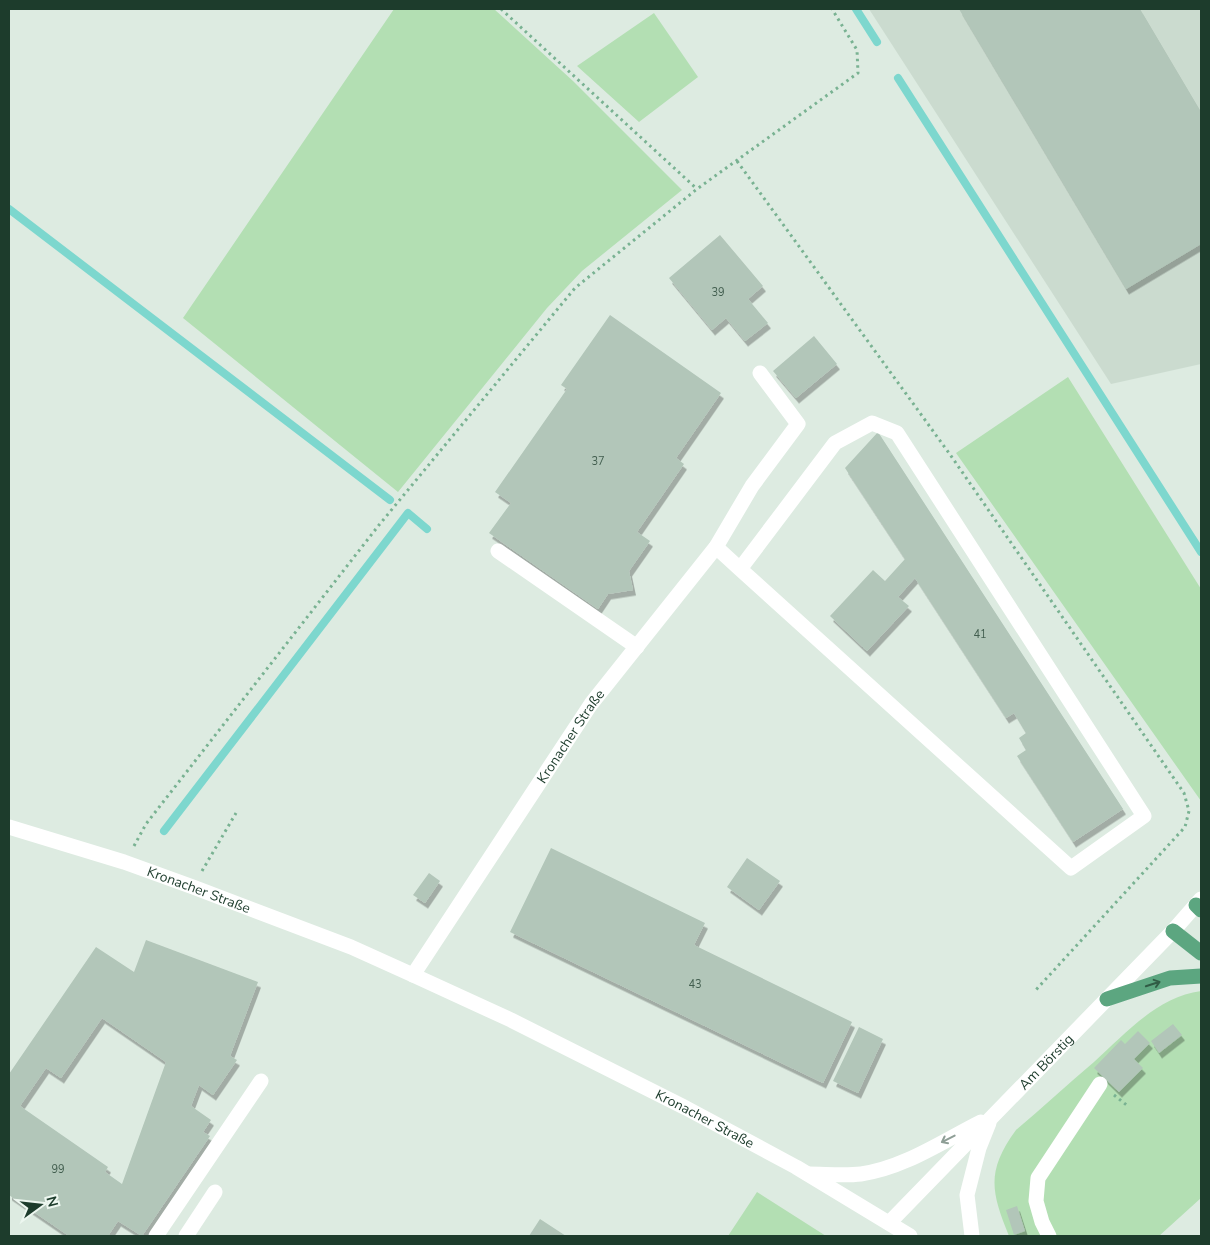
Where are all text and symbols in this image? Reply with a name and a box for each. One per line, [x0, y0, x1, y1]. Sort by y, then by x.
house number: 39 [711, 285, 725, 300]
house number: 37 [591, 454, 605, 469]
house number: 41 [973, 627, 987, 642]
street label: Kronacher Straße [532, 685, 609, 787]
street label: Kronacher Straße [144, 862, 253, 918]
house number: 43 [688, 977, 702, 992]
one-way arrow [1145, 979, 1160, 988]
street label: Am Börstig [1014, 1030, 1077, 1094]
street label: Kronacher Straße [652, 1085, 758, 1152]
one-way arrow [941, 1135, 956, 1144]
house number: 99 [51, 1162, 65, 1177]
north arrow [15, 1180, 65, 1230]
text: N [42, 1194, 63, 1209]

